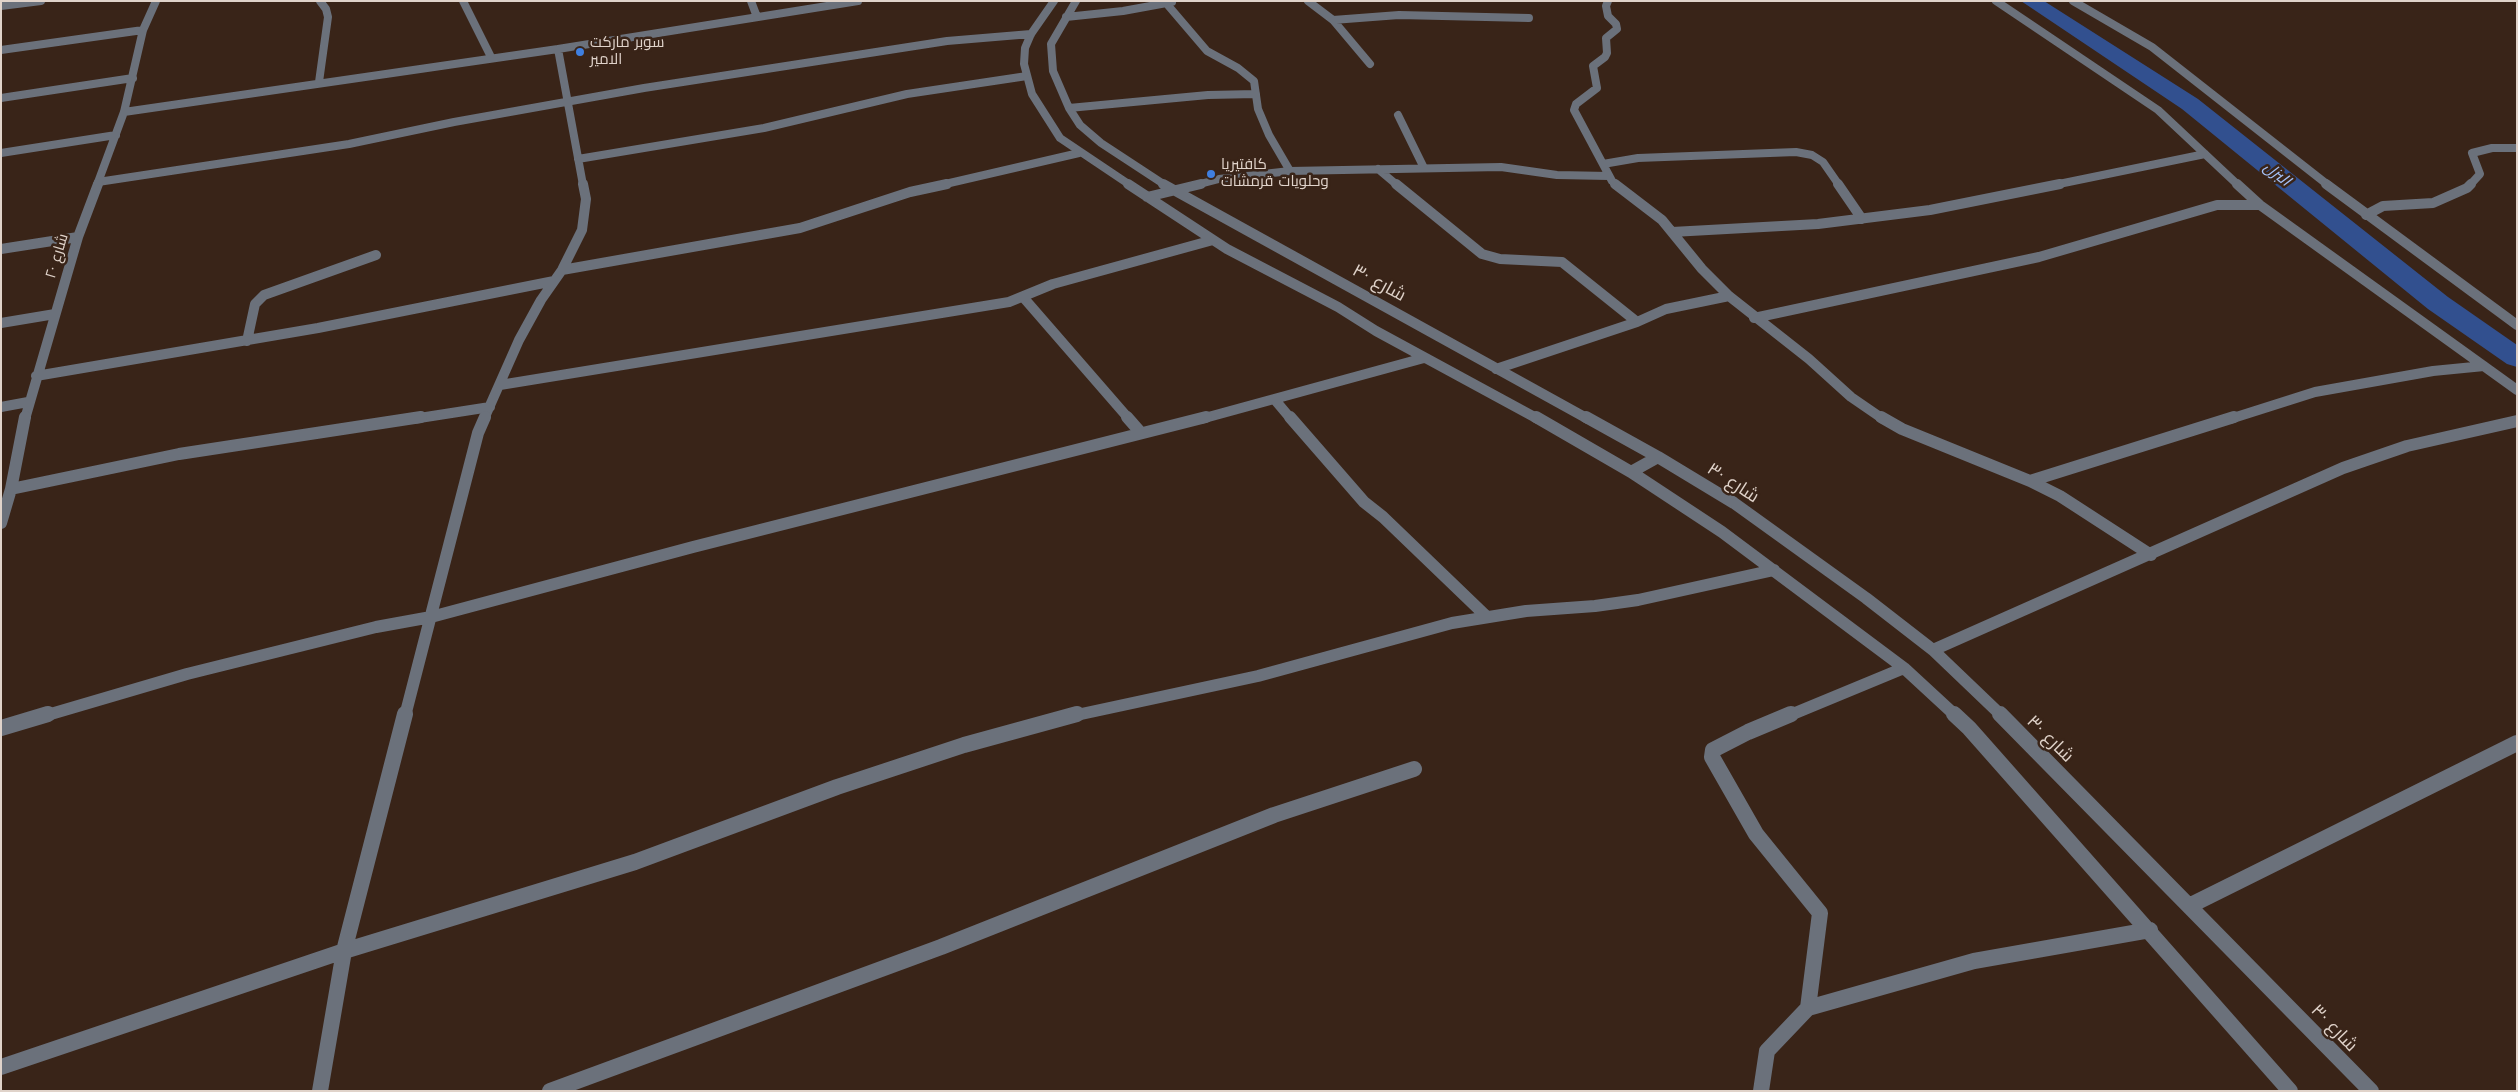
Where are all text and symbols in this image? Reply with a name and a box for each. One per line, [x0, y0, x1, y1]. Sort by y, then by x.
place label: سوبر ماركت الامير [590, 34, 664, 69]
marker: سوبر ماركت الامير [574, 46, 586, 58]
place label: كافتيريا وحلويات قرمشات [1221, 156, 1329, 191]
water label: البزل [2260, 157, 2294, 191]
marker: كافتيريا وحلويات قرمشات [1205, 168, 1217, 180]
street label: شارع ٢٠ [42, 231, 72, 281]
street label: شارع ٣٠ [1349, 260, 1409, 306]
street label: شارع ٣٠ [1703, 458, 1763, 508]
street label: شارع ٣٠ [2022, 711, 2078, 767]
street label: شارع ٣٠ [2306, 1000, 2362, 1056]

